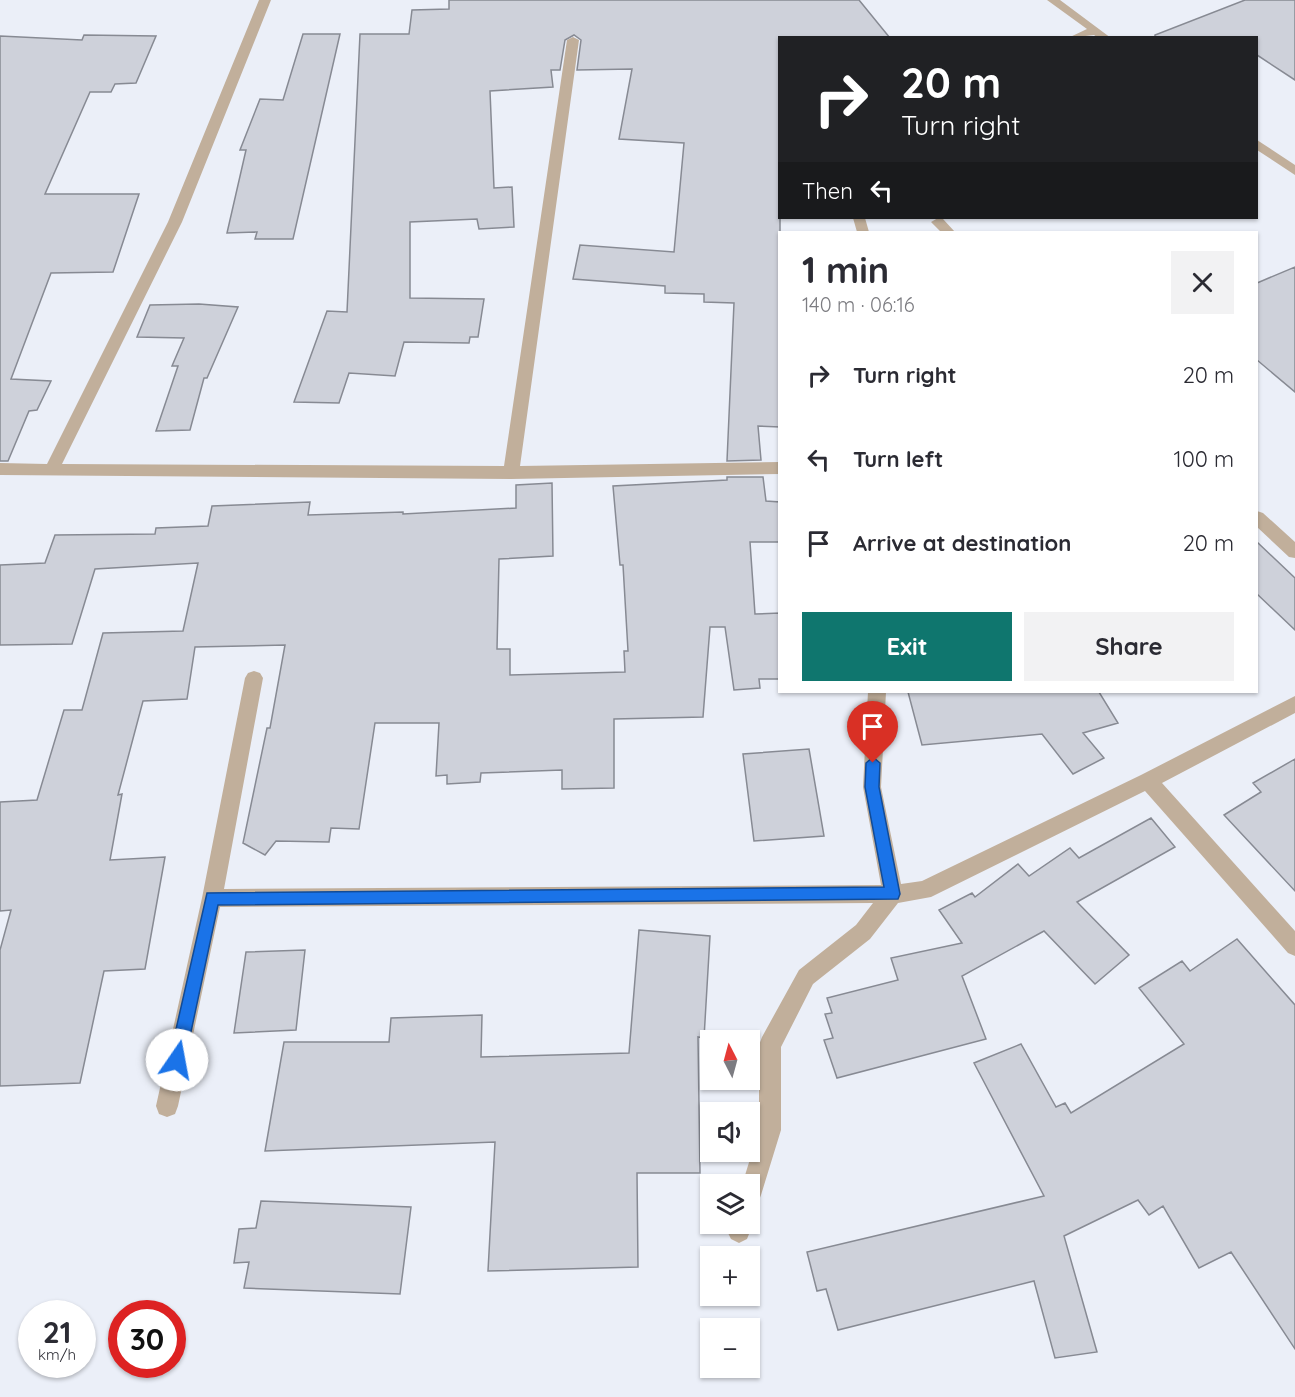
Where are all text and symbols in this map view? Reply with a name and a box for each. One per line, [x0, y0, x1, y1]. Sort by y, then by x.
text: 20 m [901, 56, 1001, 109]
icon: right [802, 60, 880, 138]
text: Turn right [901, 108, 1020, 142]
icon: left [865, 174, 898, 207]
text: Then [802, 177, 853, 205]
text: 1 min [802, 247, 889, 292]
button: close [1171, 251, 1234, 314]
text: 140 m · 06:16 [802, 292, 915, 317]
icon: right [802, 359, 835, 392]
text: Turn right [853, 361, 957, 389]
text: 20 m [1183, 361, 1234, 389]
icon: left [802, 443, 835, 476]
text: Turn left [853, 445, 943, 473]
text: 100 m [1174, 445, 1234, 473]
icon: arrive [802, 527, 835, 560]
text: Arrive at destination [853, 529, 1071, 557]
text: 20 m [1183, 529, 1234, 557]
button: Exit [802, 612, 1012, 681]
button: Share [1024, 612, 1234, 681]
pin [847, 701, 898, 763]
icon: arrive [856, 710, 889, 743]
position arrow [145, 1028, 209, 1092]
north arrow [700, 1030, 760, 1090]
map controls [700, 1030, 760, 1378]
button: sound [700, 1102, 760, 1162]
button: layers [700, 1174, 760, 1234]
button: + [700, 1246, 760, 1306]
speed limit sign: 30 [108, 1300, 186, 1378]
text: 21 [43, 1313, 71, 1351]
button: − [700, 1318, 760, 1378]
text: km/h [38, 1345, 76, 1364]

